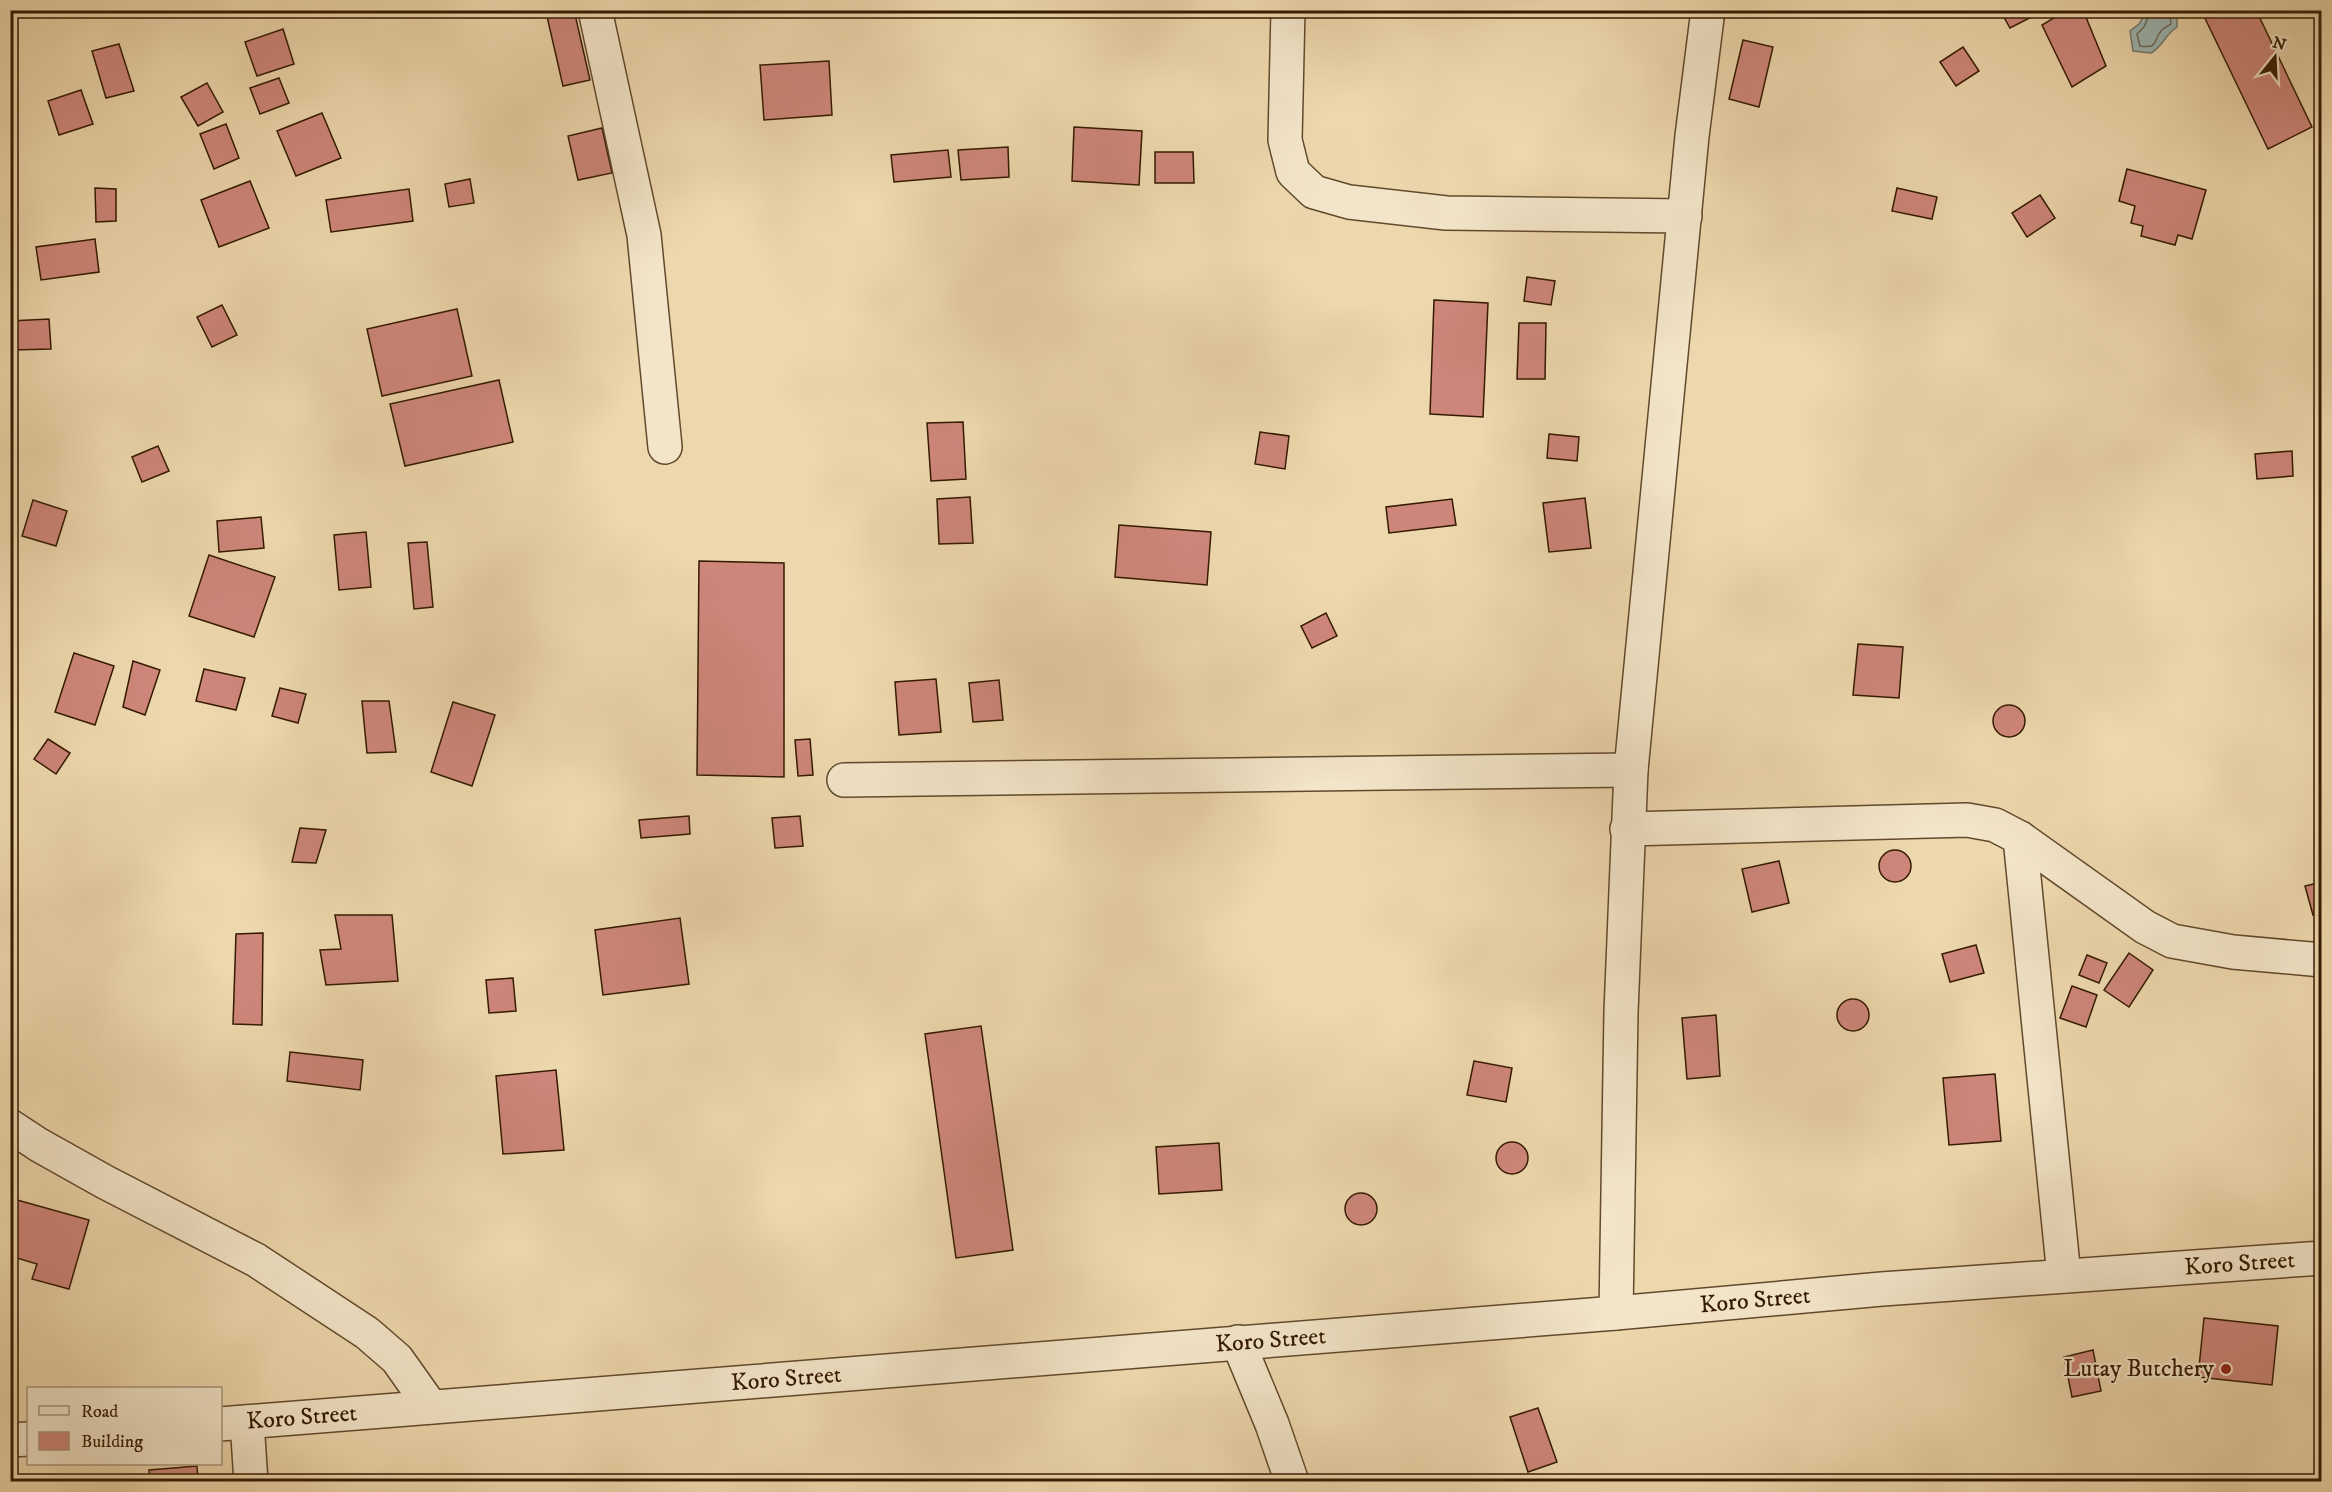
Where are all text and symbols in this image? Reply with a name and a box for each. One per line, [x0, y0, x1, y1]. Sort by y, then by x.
north arrow [2245, 27, 2305, 87]
text: N [2270, 32, 2289, 55]
street label: Koro Street [2183, 1245, 2296, 1283]
street label: Koro Street [1699, 1281, 1812, 1320]
street label: Koro Street [1214, 1321, 1327, 1360]
place label: Lutay Butchery [2063, 1354, 2215, 1384]
street label: Koro Street [730, 1360, 843, 1398]
marker: Lutay Butchery [2219, 1362, 2233, 1376]
legend [27, 1387, 222, 1465]
street label: Koro Street [245, 1398, 358, 1437]
text: Road [81, 1401, 118, 1423]
text: Building [81, 1431, 143, 1453]

